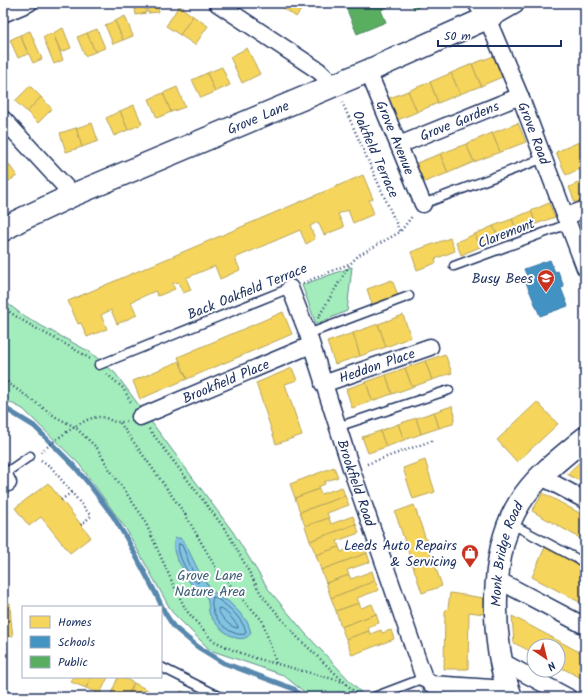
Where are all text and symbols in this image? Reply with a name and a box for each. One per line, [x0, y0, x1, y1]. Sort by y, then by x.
scale bar [438, 22, 561, 48]
text: 50 m [444, 27, 471, 46]
street label: Grove Lane [224, 95, 293, 141]
street label: Grove Gardens [417, 96, 503, 147]
street label: Grove Avenue [369, 97, 420, 179]
street label: Grove Road [511, 99, 555, 169]
street label: Oakfield Terrace [346, 107, 404, 202]
street label: Claremont [475, 213, 539, 255]
street label: Back Oakfield Terrace [184, 258, 311, 326]
place label: Busy Bees [472, 268, 533, 290]
school or university icon: Busy Bees [536, 268, 556, 293]
street label: Heddon Place [336, 343, 419, 390]
street label: Brookfield Place [179, 353, 274, 410]
street label: Brookfield Road [331, 437, 381, 531]
street label: Monk Bridge Road [486, 497, 530, 607]
place label: Leeds Auto Repairs & Servicing [344, 535, 457, 573]
shop icon: Leeds Auto Repairs & Servicing [460, 543, 480, 568]
park label: Grove Lane Nature Area [175, 565, 245, 603]
legend [22, 606, 162, 678]
text: Homes [58, 613, 92, 632]
text: Schools [58, 633, 95, 652]
north arrow [526, 638, 566, 678]
text: Public [58, 653, 88, 672]
text: N [543, 656, 559, 675]

